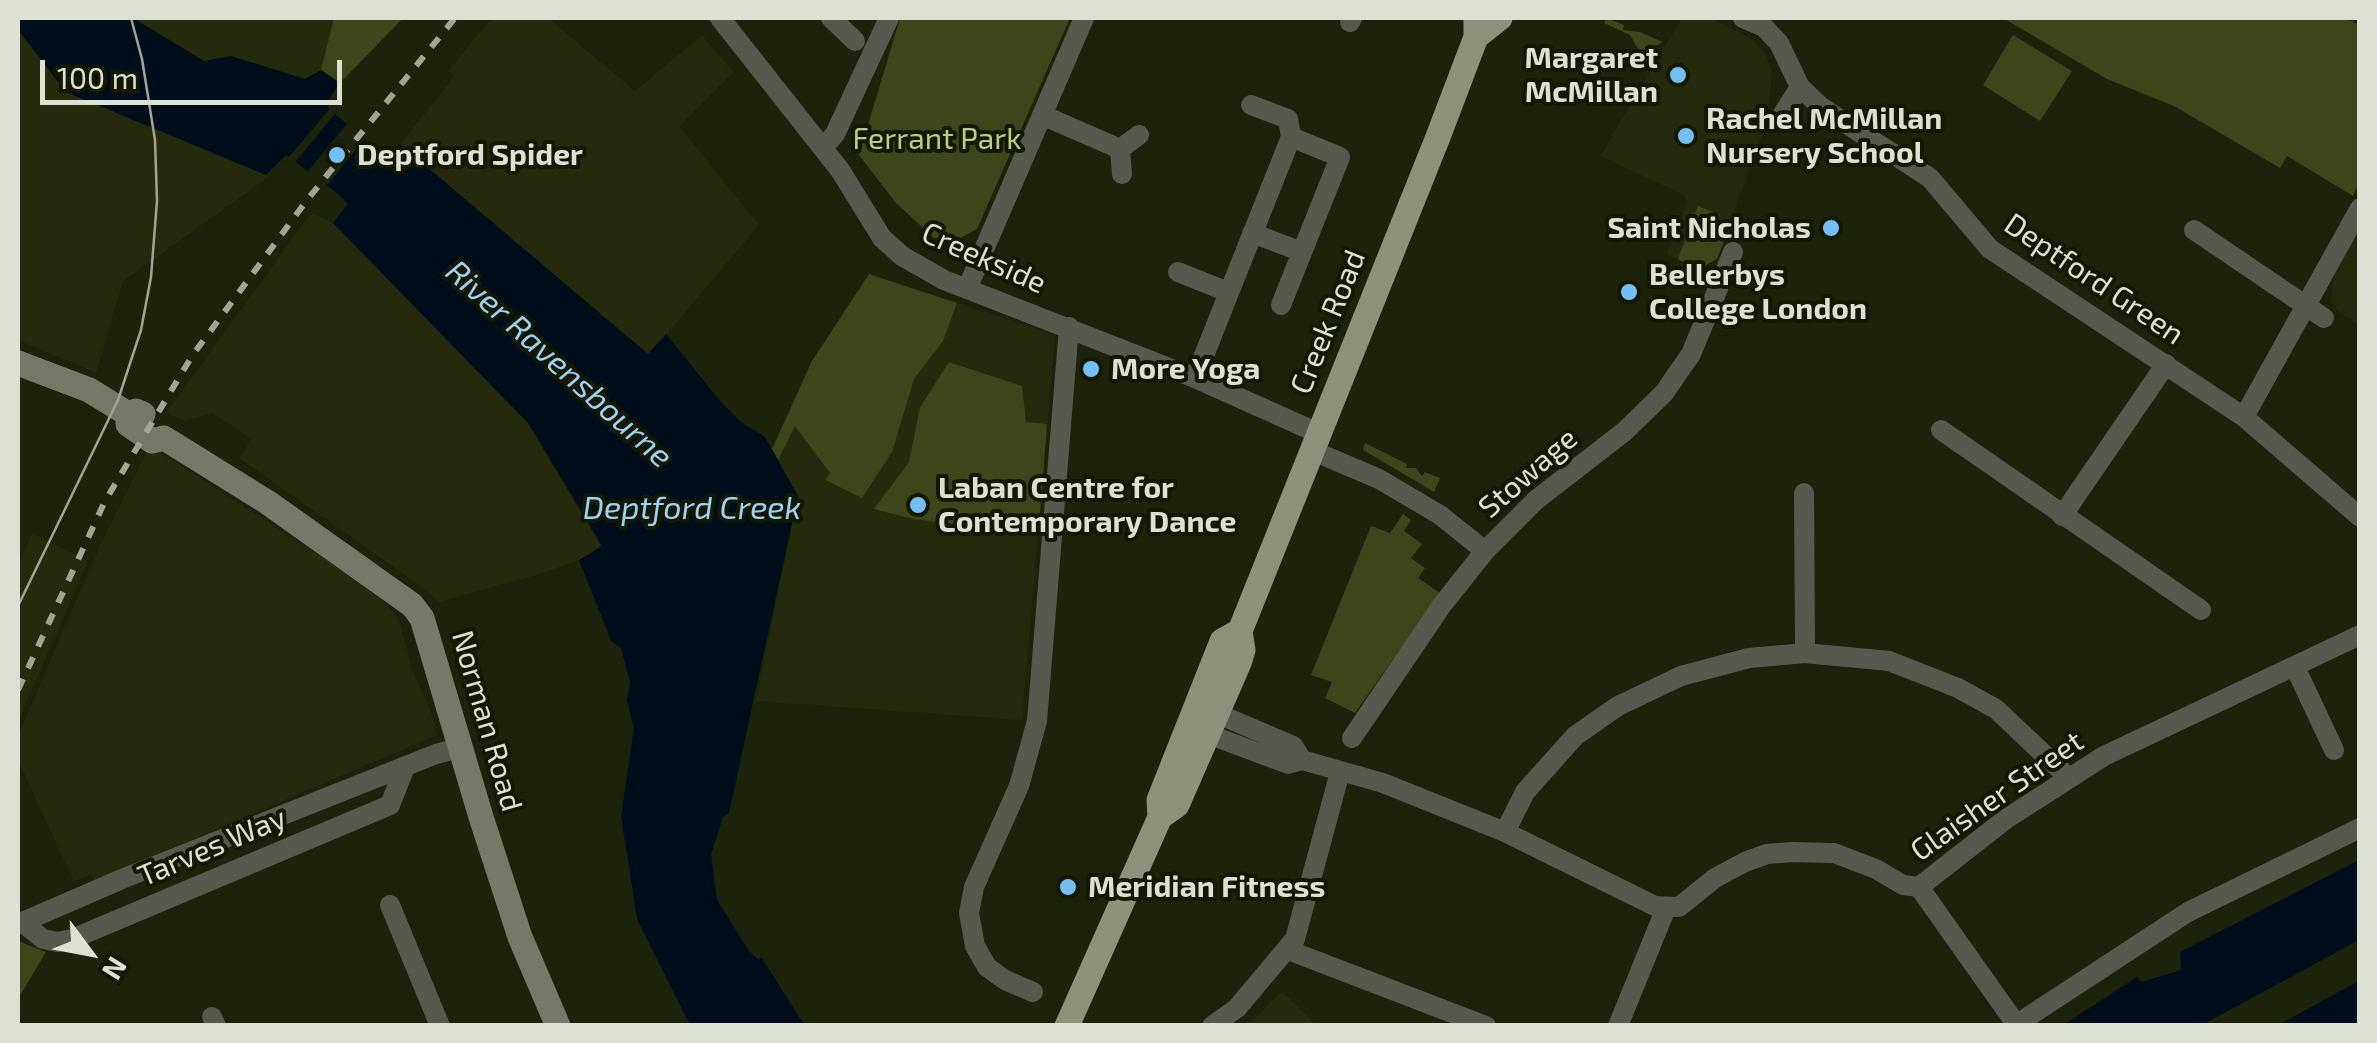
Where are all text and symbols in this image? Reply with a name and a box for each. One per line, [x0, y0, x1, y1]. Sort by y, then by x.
scale bar [45, 40, 348, 102]
place label: Margaret McMillan [1525, 40, 1658, 110]
text: 100 m [57, 59, 138, 95]
marker: Margaret McMillan [1667, 64, 1689, 86]
place label: Rachel McMillan Nursery School [1706, 101, 1942, 172]
park label: Ferrant Park [852, 121, 1022, 157]
marker: Rachel McMillan Nursery School [1675, 125, 1697, 147]
place label: Deptford Spider [357, 137, 583, 173]
marker: Deptford Spider [326, 144, 348, 166]
street label: Deptford Green [1997, 206, 2191, 352]
place label: Saint Nicholas [1607, 210, 1811, 246]
street label: Creekside [916, 215, 1052, 301]
marker: Saint Nicholas [1820, 217, 1842, 239]
street label: Creek Road [1283, 245, 1373, 399]
water label: River Ravensbourne [438, 252, 680, 476]
place label: Bellerbys College London [1649, 257, 1867, 328]
marker: Bellerbys College London [1618, 281, 1640, 303]
place label: More Yoga [1111, 351, 1260, 387]
marker: More Yoga [1080, 358, 1102, 380]
street label: Stowage [1471, 420, 1585, 526]
place label: Laban Centre for Contemporary Dance [938, 470, 1236, 540]
water label: Deptford Creek [583, 489, 801, 527]
marker: Laban Centre for Contemporary Dance [907, 494, 929, 516]
street label: Norman Road [444, 627, 530, 815]
street label: Glaisher Street [1904, 723, 2090, 869]
street label: Tarves Way [133, 800, 291, 894]
place label: Meridian Fitness [1088, 869, 1325, 905]
marker: Meridian Fitness [1057, 876, 1079, 898]
north arrow [40, 903, 140, 1003]
text: N [96, 951, 135, 986]

